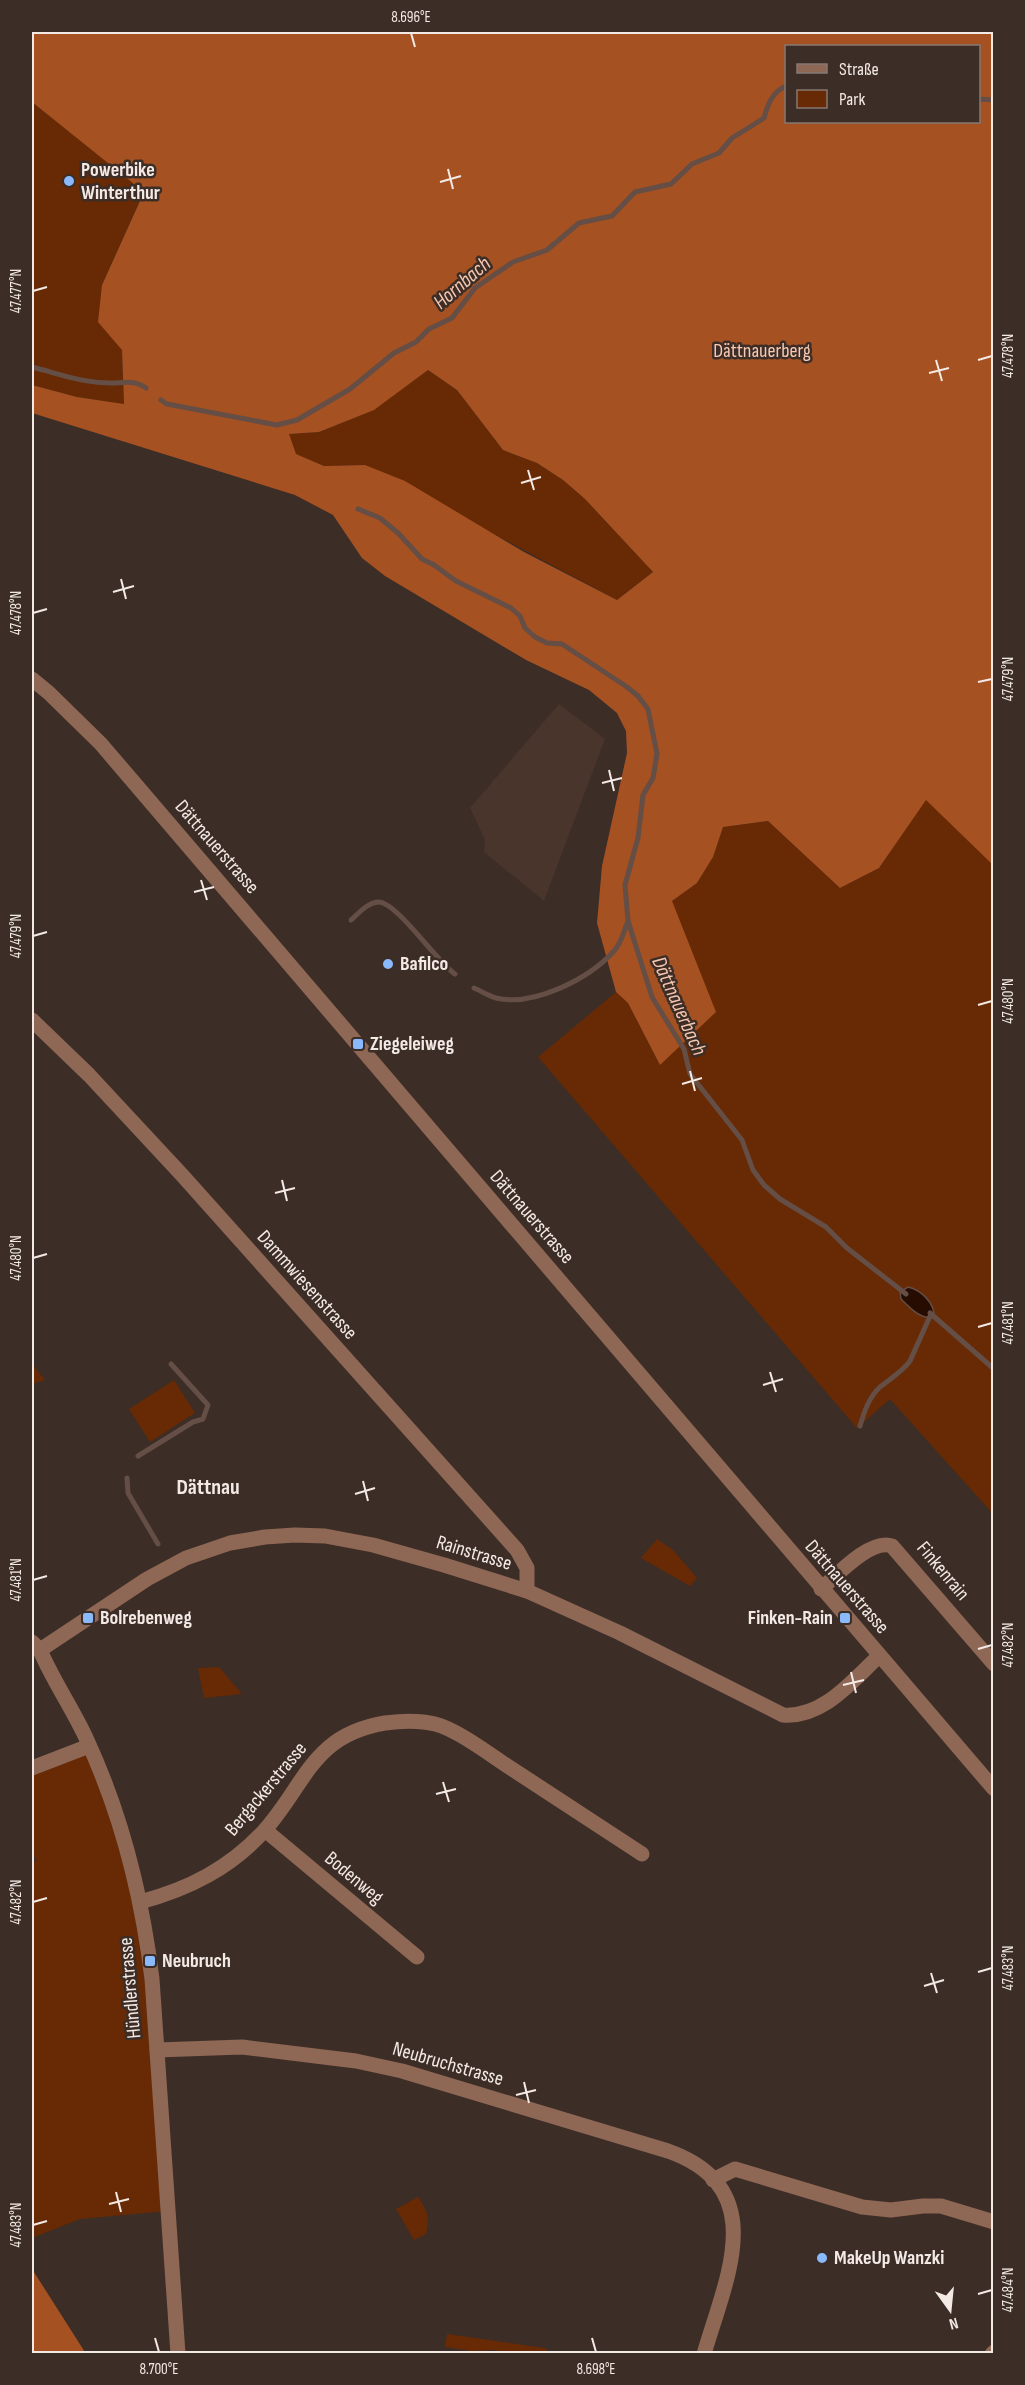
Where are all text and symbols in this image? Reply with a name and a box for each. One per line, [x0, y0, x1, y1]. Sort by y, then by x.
text: 8.696°E [391, 8, 431, 27]
legend [785, 45, 980, 123]
text: Straße [839, 59, 879, 80]
text: Park [839, 89, 865, 110]
place label: Powerbike Winterthur [81, 158, 160, 205]
marker: Powerbike Winterthur [62, 174, 76, 188]
water label: Hornbach [428, 251, 496, 315]
text: 47.477°N [7, 269, 26, 313]
text: 47.478°N [999, 334, 1018, 378]
park label: Dättnauerberg [713, 339, 811, 363]
text: 47.478°N [7, 591, 26, 635]
text: 47.479°N [999, 657, 1018, 701]
street label: Dättnauerstrasse [170, 795, 264, 899]
text: 47.479°N [7, 914, 26, 958]
place label: Bafilco [400, 952, 448, 976]
water label: Dättnauerbach [646, 953, 712, 1059]
marker: Bafilco [381, 957, 395, 971]
text: 47.480°N [999, 978, 1018, 1024]
place label: Ziegeleiweg [370, 1032, 454, 1056]
marker: Ziegeleiweg [351, 1037, 365, 1051]
street label: Dättnauerstrasse [485, 1165, 579, 1269]
street label: Dammwiesenstrasse [252, 1226, 362, 1344]
text: 47.480°N [7, 1235, 26, 1281]
text: 47.481°N [999, 1301, 1018, 1345]
district label: Dättnau [176, 1474, 240, 1501]
street label: Rainstrasse [433, 1530, 515, 1576]
street label: Dättnauerstrasse [800, 1535, 894, 1639]
street label: Finkenrain [911, 1537, 975, 1605]
text: 47.481°N [7, 1558, 26, 1602]
place label: Bolrebenweg [100, 1606, 192, 1630]
place label: Finken-Rain [748, 1606, 833, 1630]
marker: Bolrebenweg [81, 1611, 95, 1625]
marker: Finken-Rain [838, 1611, 852, 1625]
text: 47.482°N [999, 1622, 1018, 1668]
street label: Bergackerstrasse [220, 1737, 312, 1841]
street label: Bodenweg [320, 1847, 388, 1909]
text: 47.482°N [7, 1879, 26, 1925]
street label: Hündlerstrasse [114, 1937, 146, 2039]
text: 47.483°N [999, 1946, 1018, 1990]
place label: Neubruch [162, 1949, 231, 1973]
marker: Neubruch [143, 1954, 157, 1968]
street label: Neubruchstrasse [390, 2037, 506, 2091]
text: 47.483°N [7, 2203, 26, 2247]
place label: MakeUp Wanzki [834, 2246, 944, 2270]
marker: MakeUp Wanzki [815, 2251, 829, 2265]
text: 47.484°N [999, 2268, 1018, 2312]
north arrow [920, 2280, 980, 2340]
text: N [947, 2313, 960, 2333]
text: 8.700°E [140, 2360, 178, 2379]
text: 8.698°E [576, 2360, 616, 2379]

